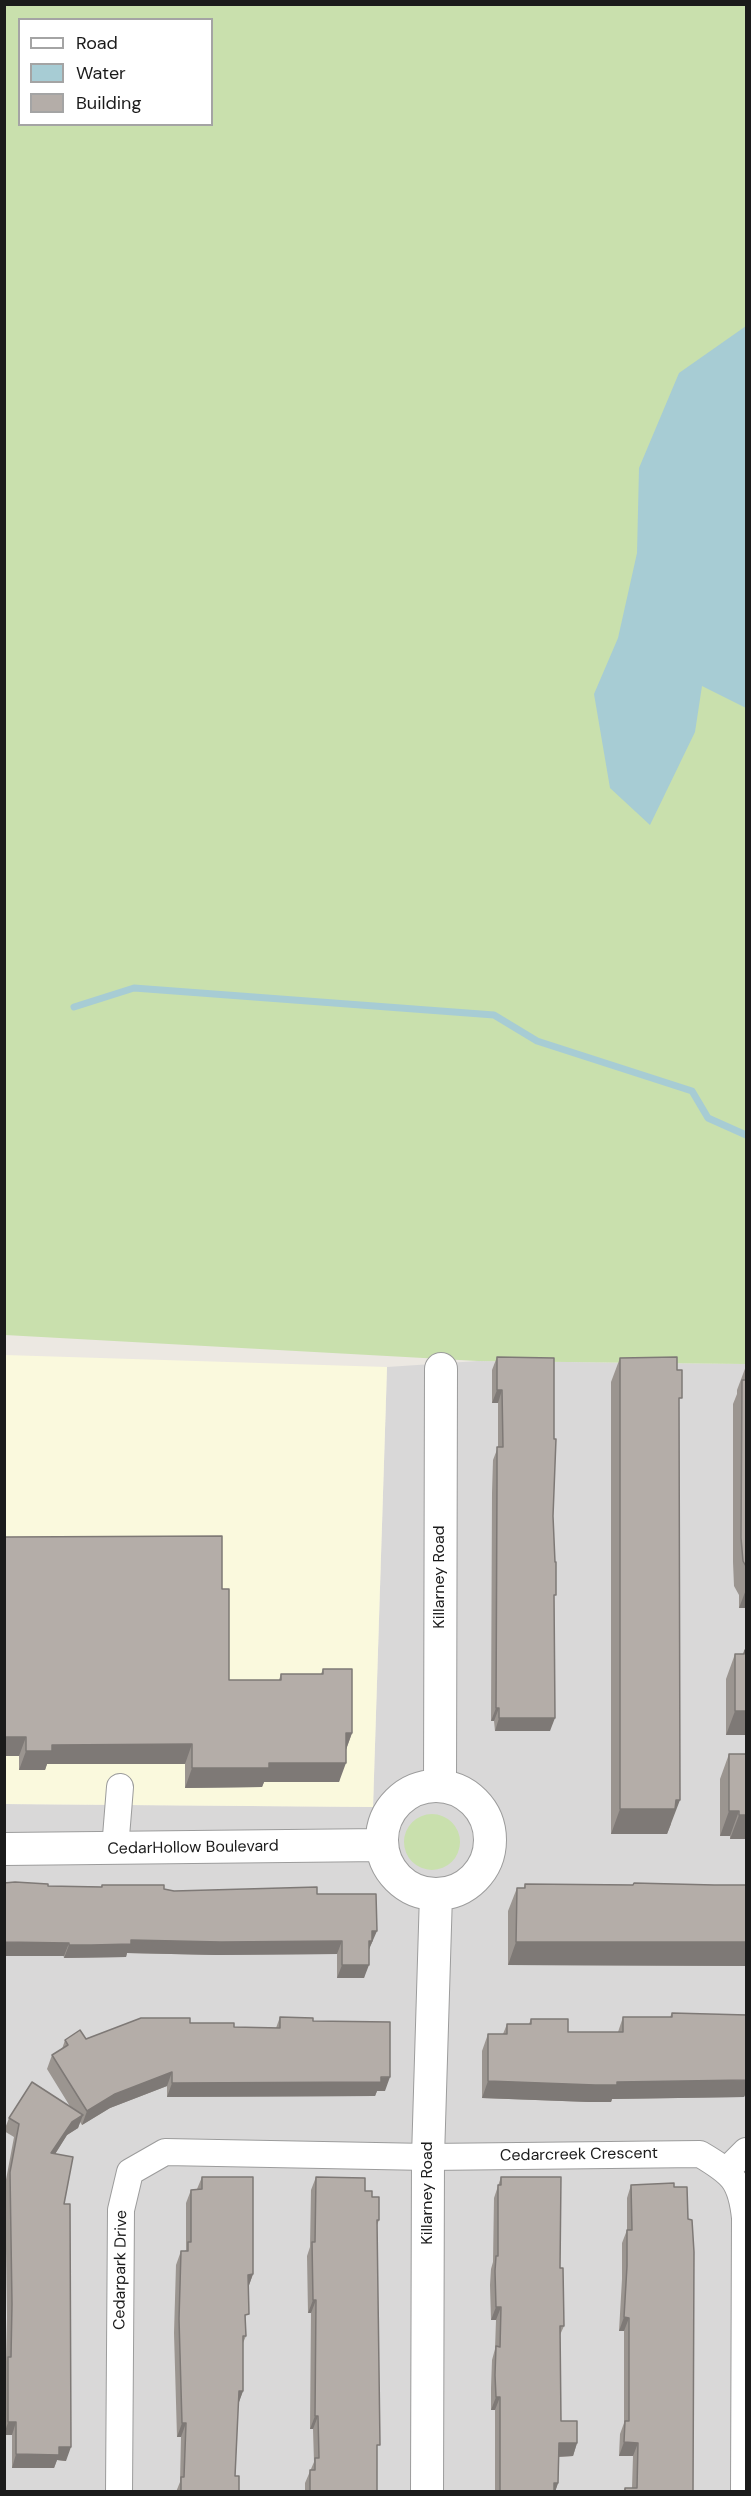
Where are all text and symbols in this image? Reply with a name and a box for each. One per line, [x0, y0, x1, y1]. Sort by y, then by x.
legend [18, 18, 213, 126]
text: Road [76, 31, 118, 55]
text: Water [76, 61, 126, 85]
text: Building [76, 91, 141, 115]
street label: Killarney Road [430, 1525, 450, 1629]
street label: CedarHollow Boulevard [107, 1837, 279, 1859]
street label: Killarney Road [418, 2141, 438, 2245]
street label: Cedarcreek Crescent [500, 2144, 658, 2166]
street label: Cedarpark Drive [110, 2210, 132, 2330]

